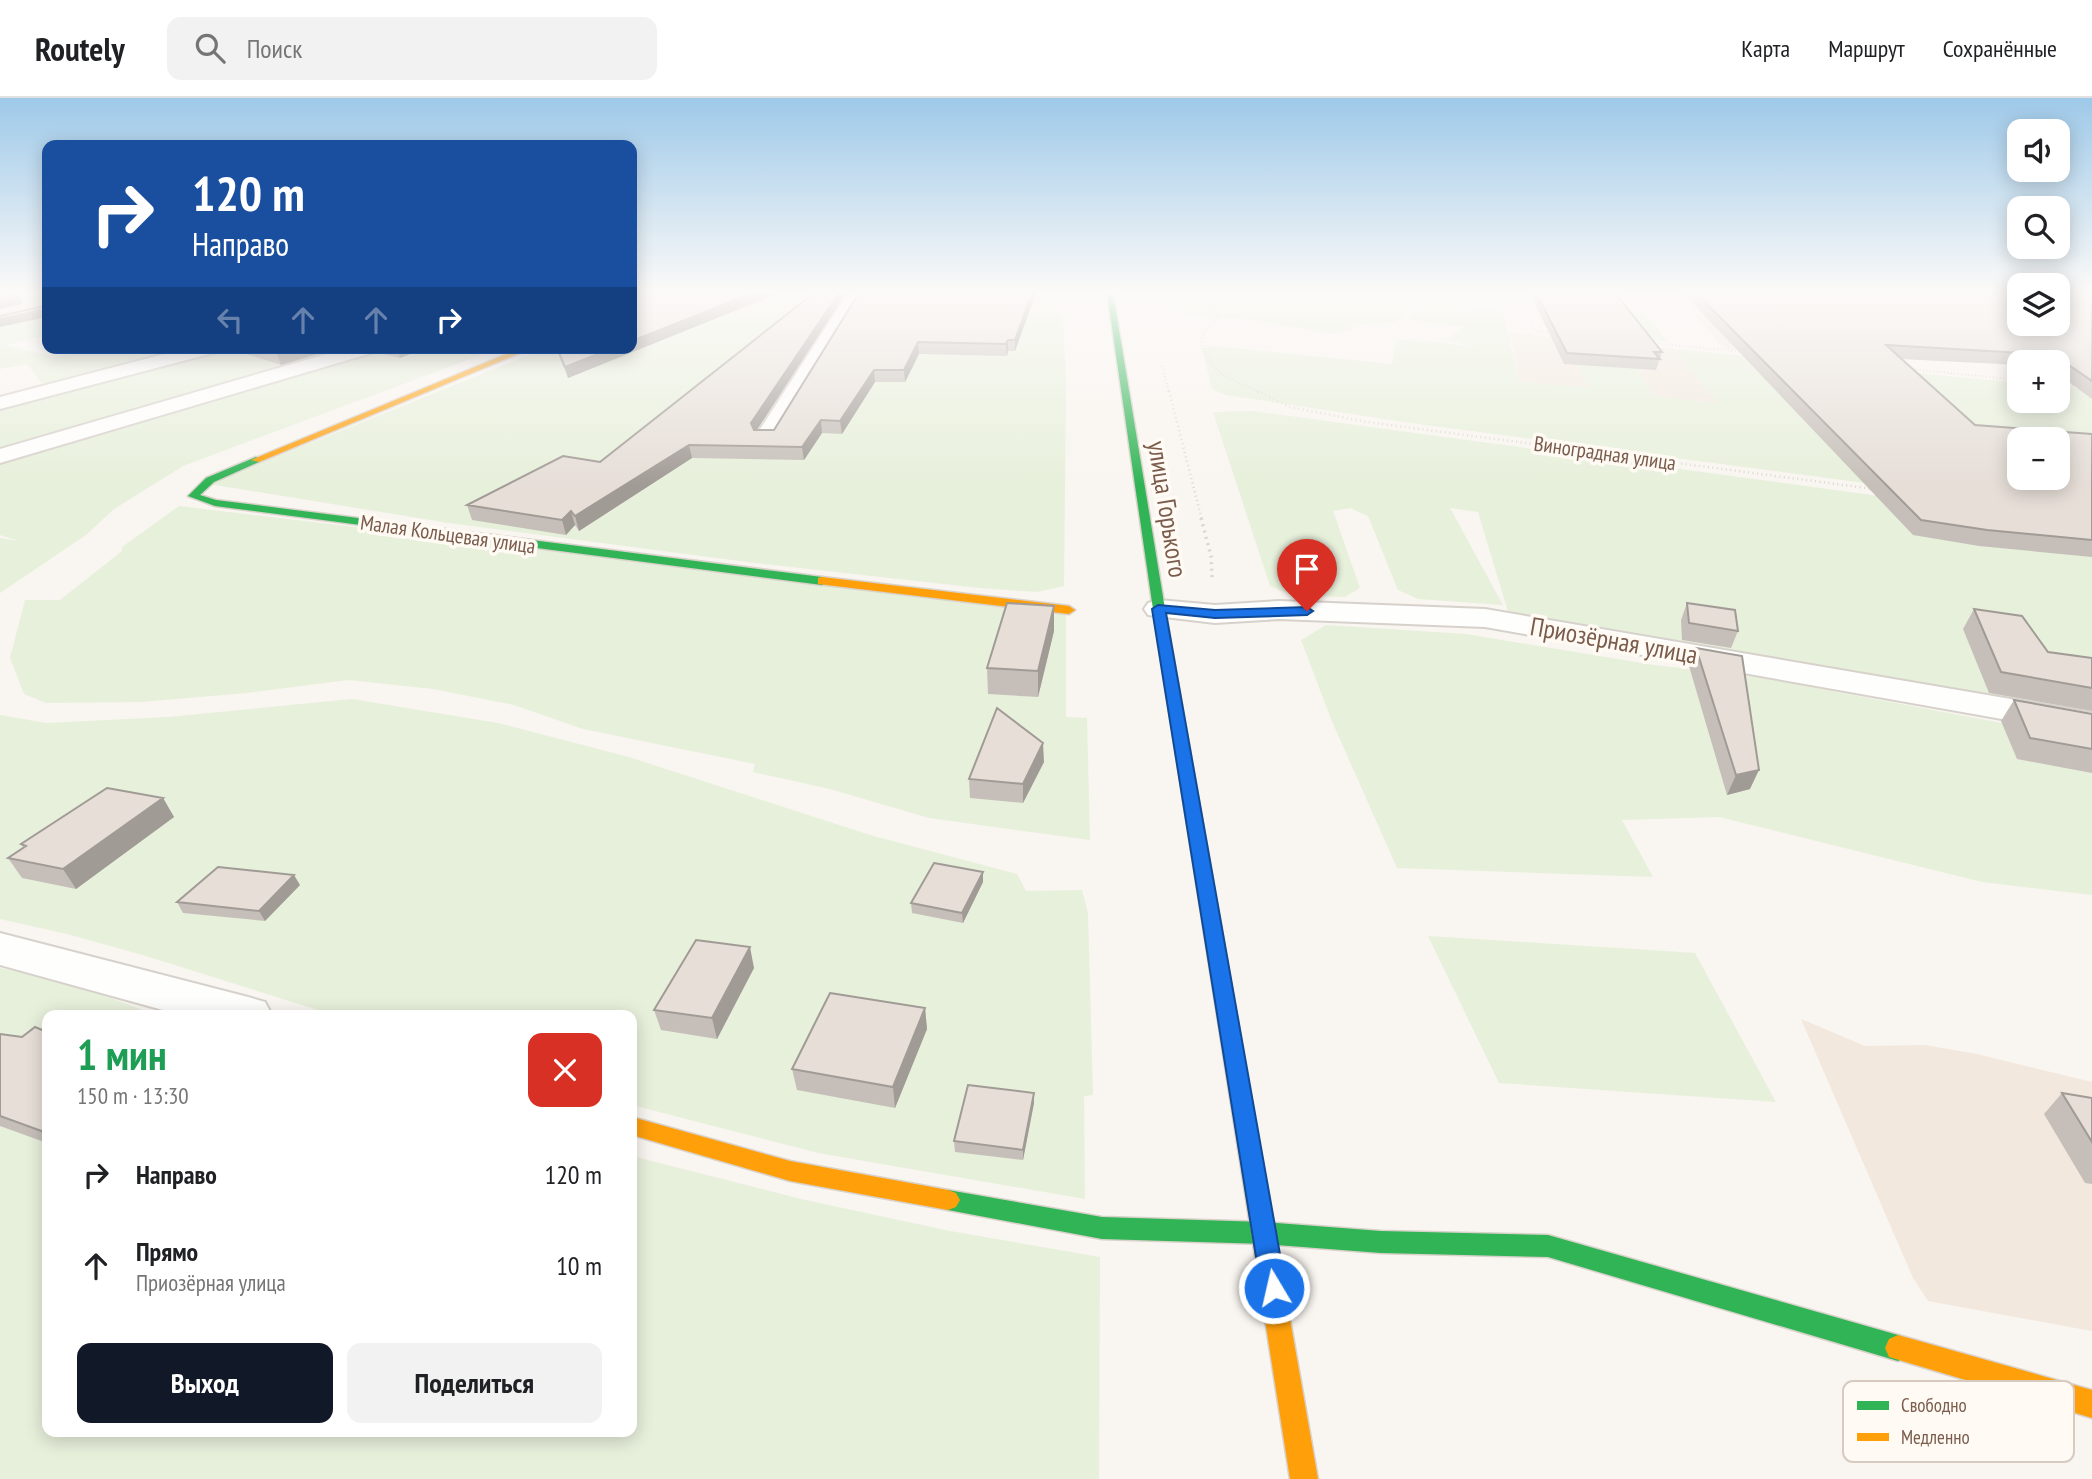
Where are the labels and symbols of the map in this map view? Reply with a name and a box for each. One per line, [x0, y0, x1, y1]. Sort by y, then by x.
street label: Виноградная улица [1532, 430, 1678, 476]
street label: улица Горького [1141, 438, 1195, 580]
street label: Малая Кольцевая улица [359, 508, 537, 560]
pin [1277, 539, 1337, 611]
street label: Приозёрная улица [1528, 609, 1700, 671]
position arrow [1237, 1251, 1311, 1325]
legend [1843, 1381, 2074, 1462]
text: Свободно [1901, 1393, 1967, 1417]
text: Медленно [1901, 1425, 1970, 1449]

